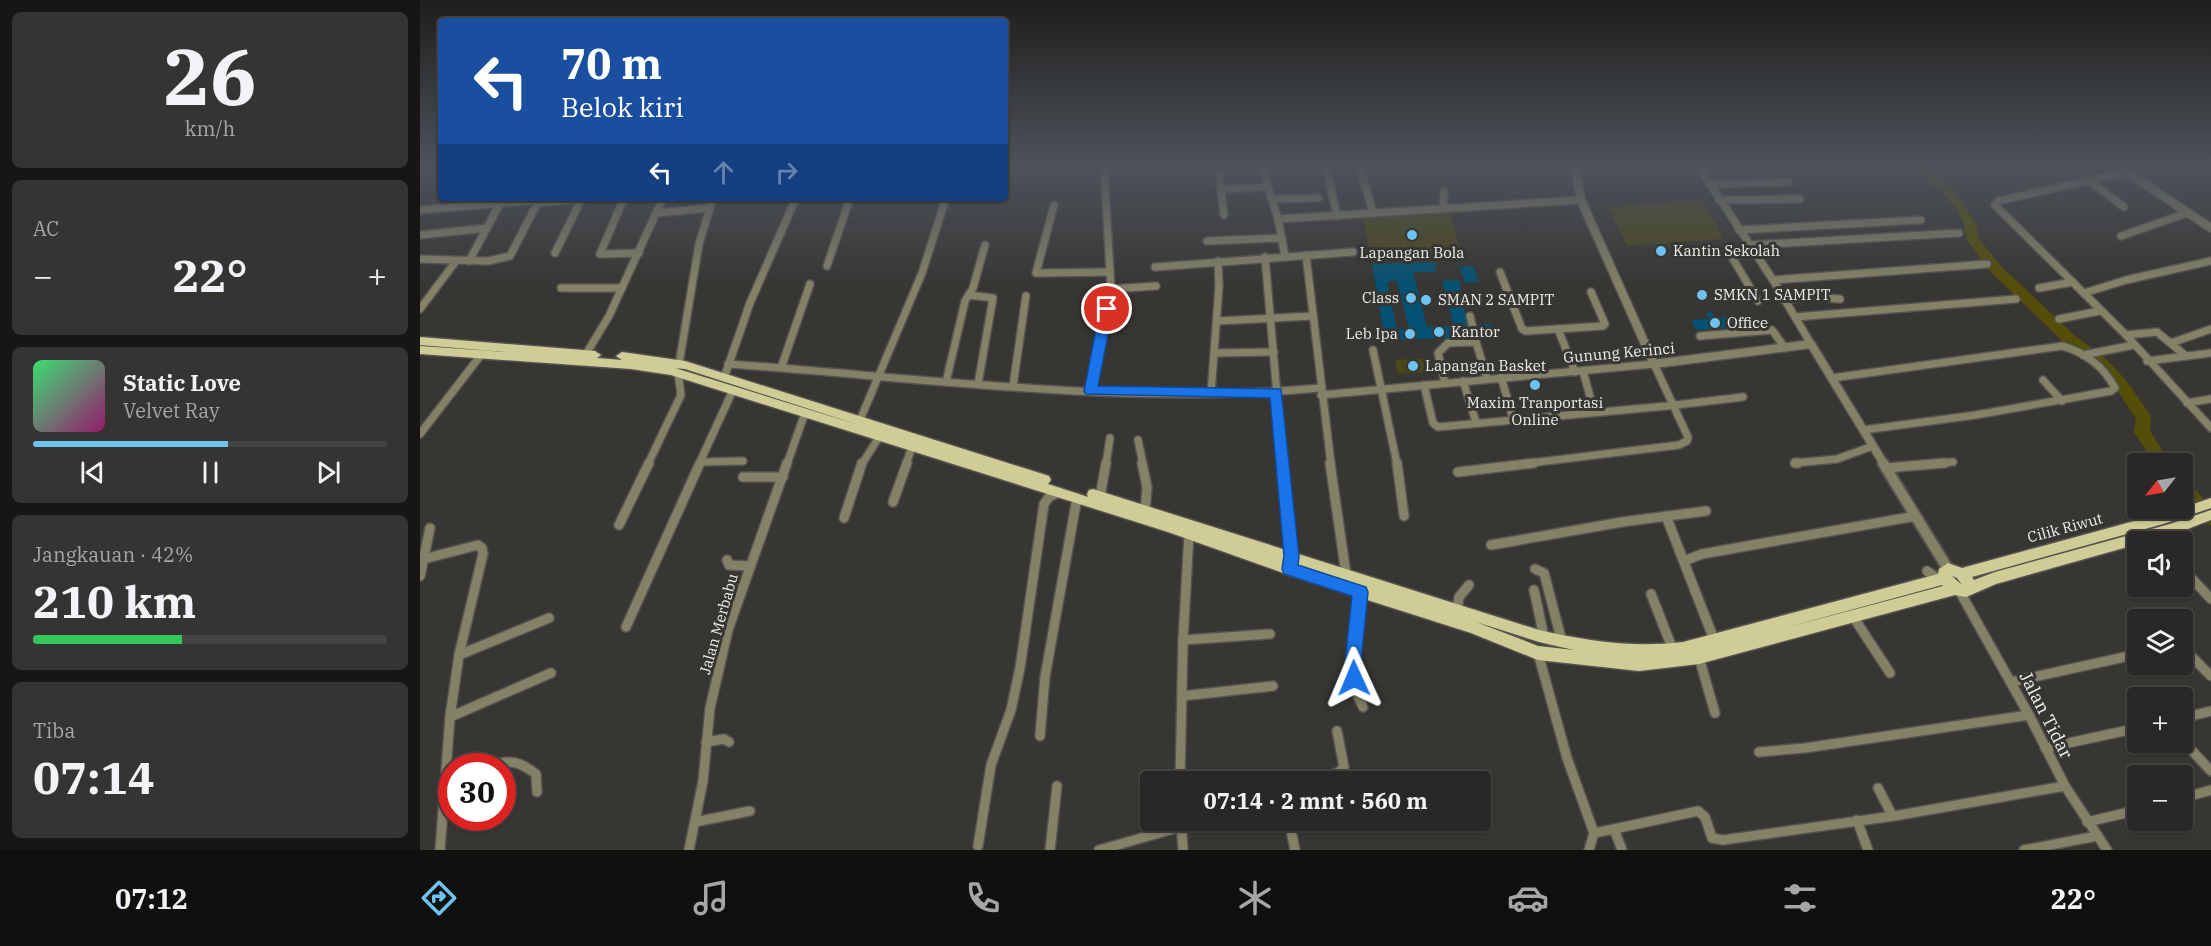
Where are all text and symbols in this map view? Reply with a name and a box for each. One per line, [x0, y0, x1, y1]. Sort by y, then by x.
text: 26 [163, 25, 257, 126]
text: 70 m [561, 36, 662, 91]
icon: left [462, 42, 540, 120]
text: Belok kiri [561, 89, 684, 124]
text: km/h [185, 115, 235, 142]
icon: left [644, 156, 677, 189]
icon: ahead [707, 156, 740, 189]
icon: right [770, 156, 803, 189]
text: AC [33, 215, 59, 242]
marker: Lapangan Bola [1405, 228, 1419, 242]
place label: Kantin Sekolah [1673, 241, 1780, 260]
place label: Lapangan Bola [1360, 243, 1464, 262]
marker: Kantin Sekolah [1654, 244, 1668, 258]
text: 22° [172, 246, 248, 304]
text: − [33, 254, 53, 297]
text: + [367, 254, 387, 297]
pin [1081, 283, 1132, 334]
place label: SMKN 1 SAMPIT [1714, 285, 1831, 304]
place label: Class [1362, 288, 1399, 307]
marker: SMKN 1 SAMPIT [1695, 288, 1709, 302]
place label: SMAN 2 SAMPIT [1438, 290, 1554, 309]
marker: Class [1404, 291, 1418, 305]
icon: arrive [1090, 292, 1123, 325]
marker: SMAN 2 SAMPIT [1419, 293, 1433, 307]
place label: Office [1727, 313, 1768, 332]
marker: Office [1708, 316, 1722, 330]
place label: Kantor [1451, 322, 1500, 341]
place label: Leb Ipa [1346, 324, 1398, 343]
marker: Kantor [1432, 325, 1446, 339]
marker: Leb Ipa [1403, 327, 1417, 341]
street label: Gunung Kerinci [1562, 338, 1676, 367]
place label: Lapangan Basket [1425, 356, 1546, 375]
marker: Lapangan Basket [1406, 359, 1420, 373]
text: Static Love [123, 368, 241, 397]
marker: Maxim Tranportasi Online [1528, 378, 1542, 392]
place label: Maxim Tranportasi Online [1467, 393, 1603, 429]
text: Velvet Ray [123, 397, 220, 424]
north arrow [2127, 453, 2193, 519]
map controls [2127, 453, 2193, 831]
icon: previous [76, 456, 109, 489]
icon: pause [194, 456, 227, 489]
icon: next [312, 456, 345, 489]
street label: Cilik Riwut [2025, 508, 2105, 547]
button: sound [2127, 531, 2193, 597]
text: Jangkauan · 42% [33, 541, 193, 568]
street label: Jalan Merbabu [695, 571, 742, 676]
text: 210 km [33, 572, 196, 630]
button: layers [2127, 609, 2193, 675]
position arrow [1322, 646, 1386, 710]
street label: Jalan Tidar [2015, 667, 2078, 762]
button: + [2127, 687, 2193, 753]
text: Tiba [33, 717, 75, 744]
text: 07:14 [33, 748, 155, 806]
speed limit sign: 30 [438, 753, 516, 831]
button: − [2127, 765, 2193, 831]
text: 07:14 · 2 mnt · 560 m [1203, 786, 1428, 815]
icon: directions [418, 877, 460, 919]
icon: music [690, 877, 732, 919]
icon: phone [962, 877, 1004, 919]
icon: climate [1234, 877, 1276, 919]
icon: car [1507, 877, 1549, 919]
icon: filters [1779, 877, 1821, 919]
text: 07:12 [115, 881, 188, 916]
text: 22° [2051, 881, 2096, 916]

